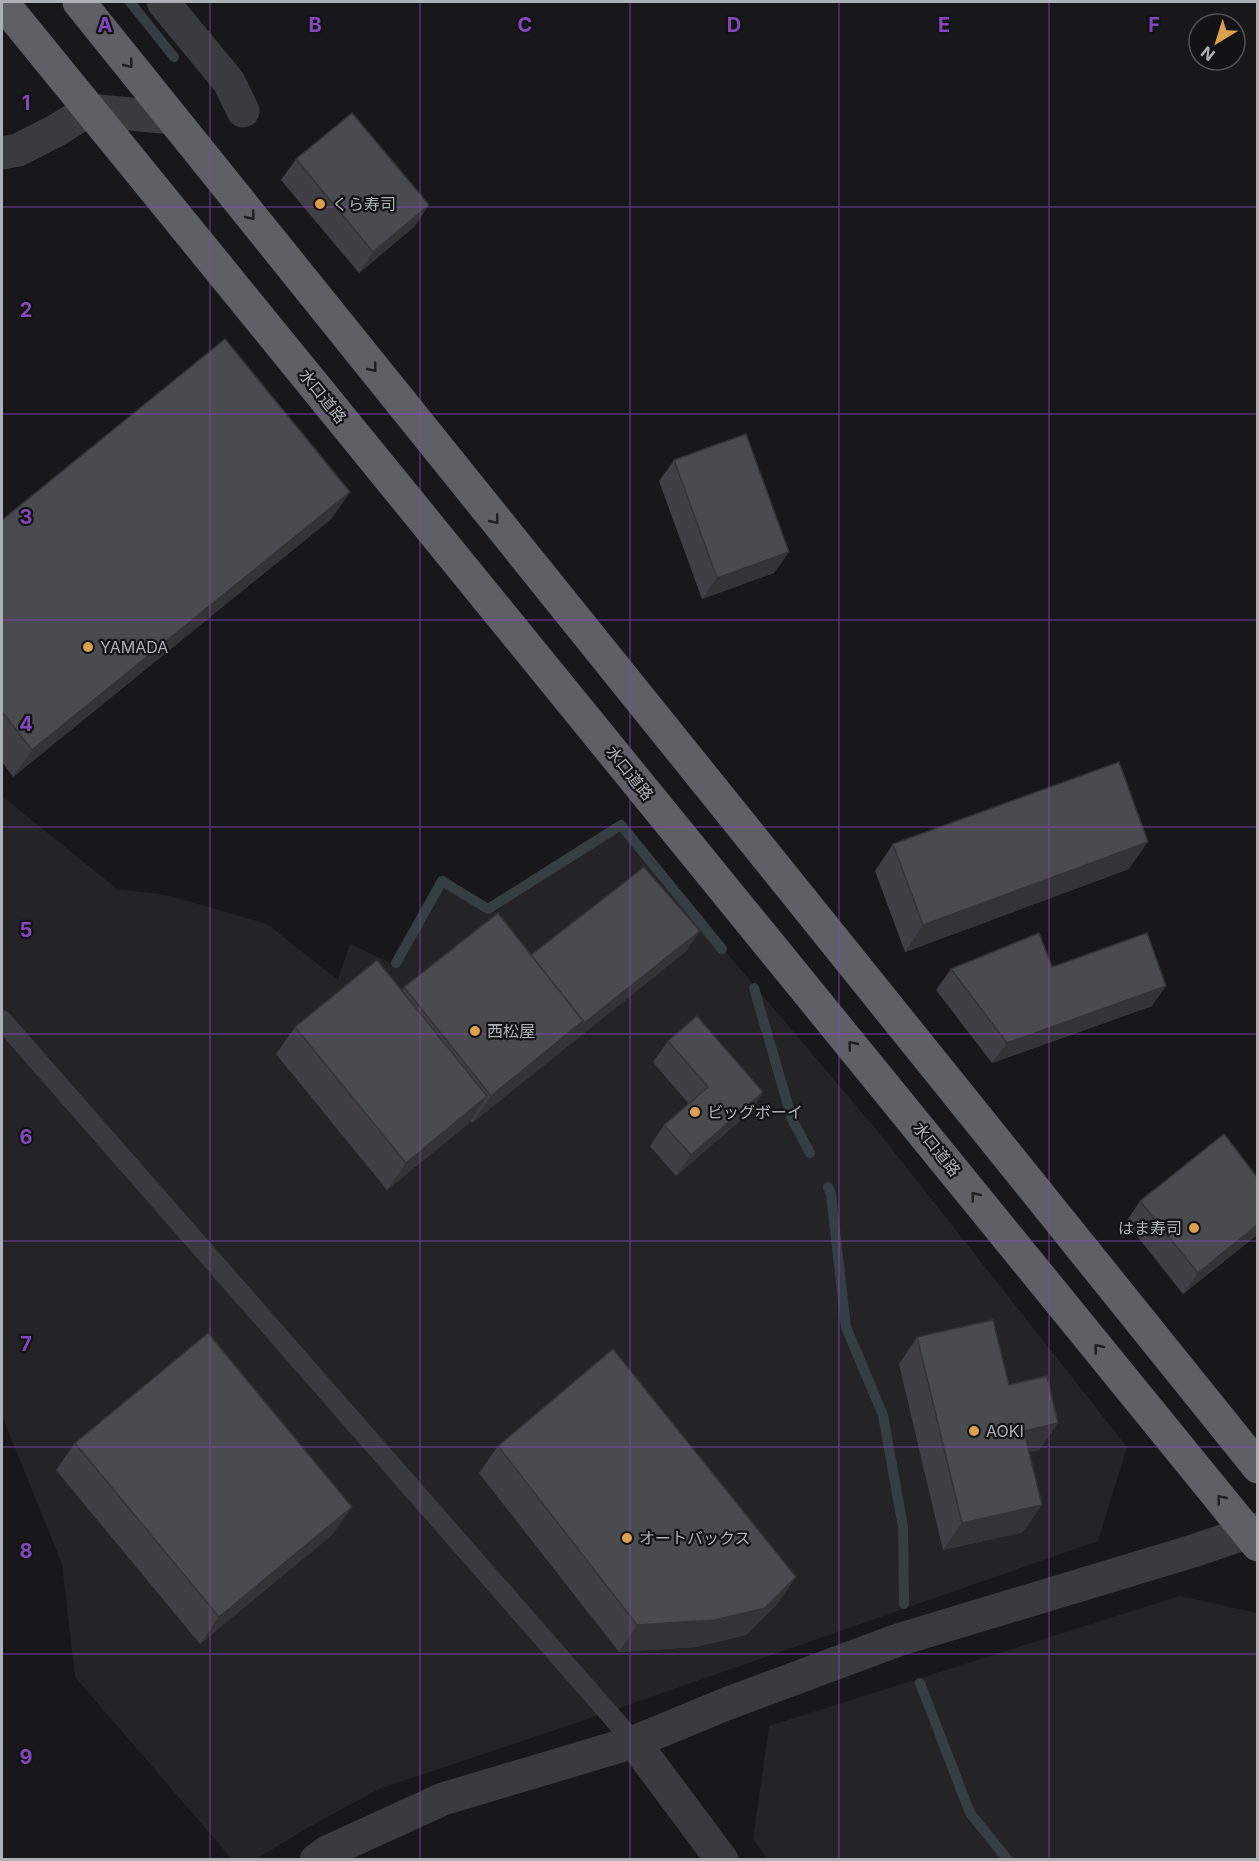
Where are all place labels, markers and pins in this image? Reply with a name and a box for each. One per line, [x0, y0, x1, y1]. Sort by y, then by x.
place label: くら寿司 [332, 194, 396, 214]
marker: くら寿司 [313, 197, 327, 211]
place label: YAMADA [100, 637, 168, 657]
marker: YAMADA [81, 640, 95, 654]
place label: 西松屋 [487, 1021, 535, 1041]
marker: 西松屋 [468, 1024, 482, 1038]
place label: ビッグボーイ [707, 1102, 803, 1122]
marker: ビッグボーイ [688, 1105, 702, 1119]
place label: はま寿司 [1118, 1218, 1182, 1238]
marker: はま寿司 [1187, 1221, 1201, 1235]
place label: AOKI [986, 1421, 1024, 1441]
marker: AOKI [967, 1424, 981, 1438]
place label: オートバックス [639, 1528, 751, 1548]
marker: オートバックス [620, 1531, 634, 1545]

